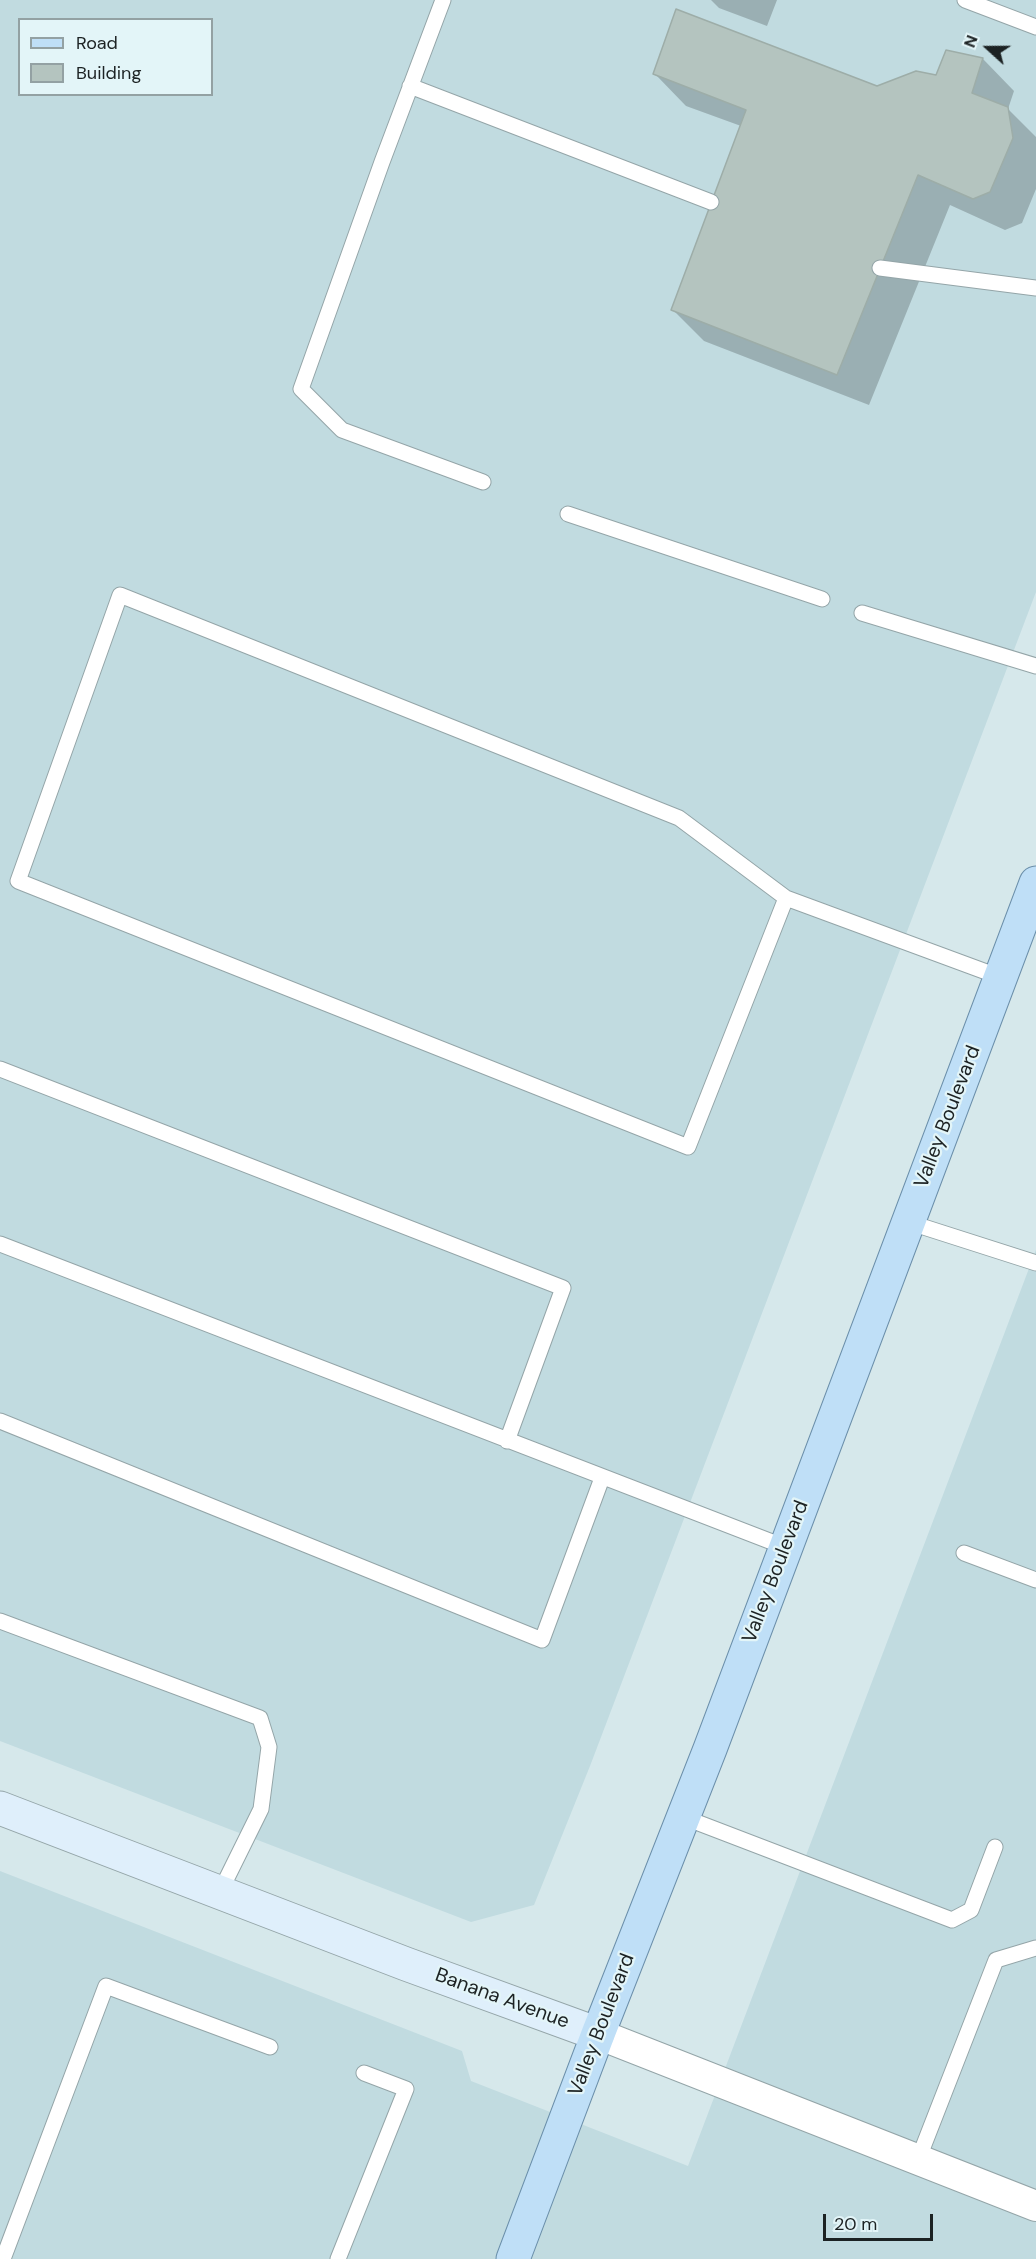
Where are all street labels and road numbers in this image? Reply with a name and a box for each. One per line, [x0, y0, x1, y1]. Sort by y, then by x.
street label: Valley Boulevard [910, 1042, 986, 1192]
street label: Valley Boulevard [738, 1497, 814, 1647]
street label: Valley Boulevard [564, 1950, 640, 2100]
street label: Banana Avenue [432, 1964, 572, 2034]

